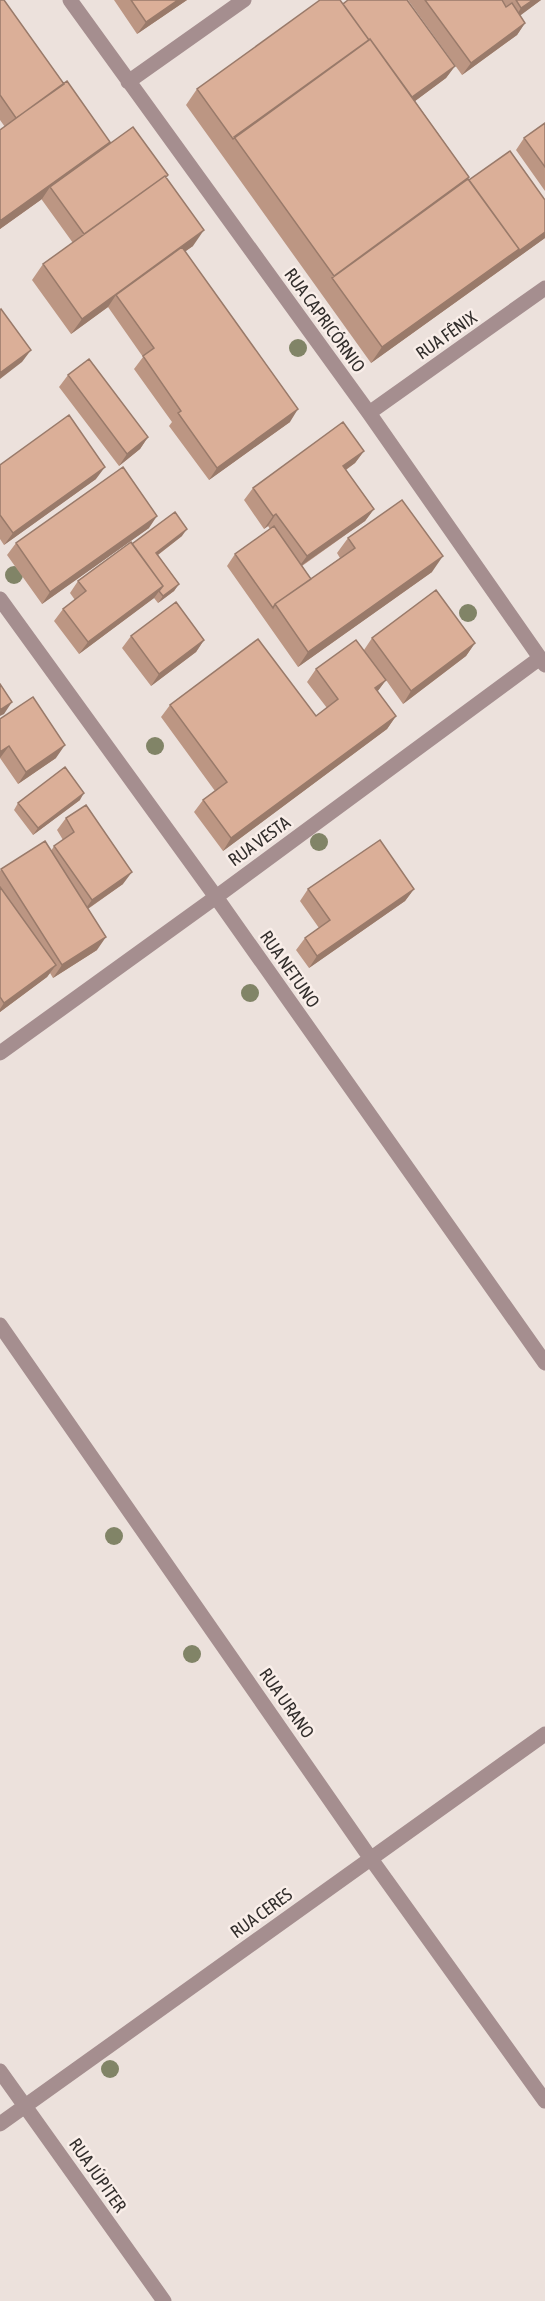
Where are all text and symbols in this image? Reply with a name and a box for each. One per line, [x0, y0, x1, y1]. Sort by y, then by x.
street label: RUA CAPRICÓRNIO [280, 264, 370, 376]
street label: RUA FÊNIX [412, 306, 481, 363]
street label: RUA VESTA [224, 812, 294, 870]
street label: RUA NETUNO [256, 927, 324, 1011]
street label: RUA URANO [255, 1664, 319, 1742]
street label: RUA CERES [226, 1883, 296, 1942]
street label: RUA JÚPITER [65, 2134, 131, 2216]

